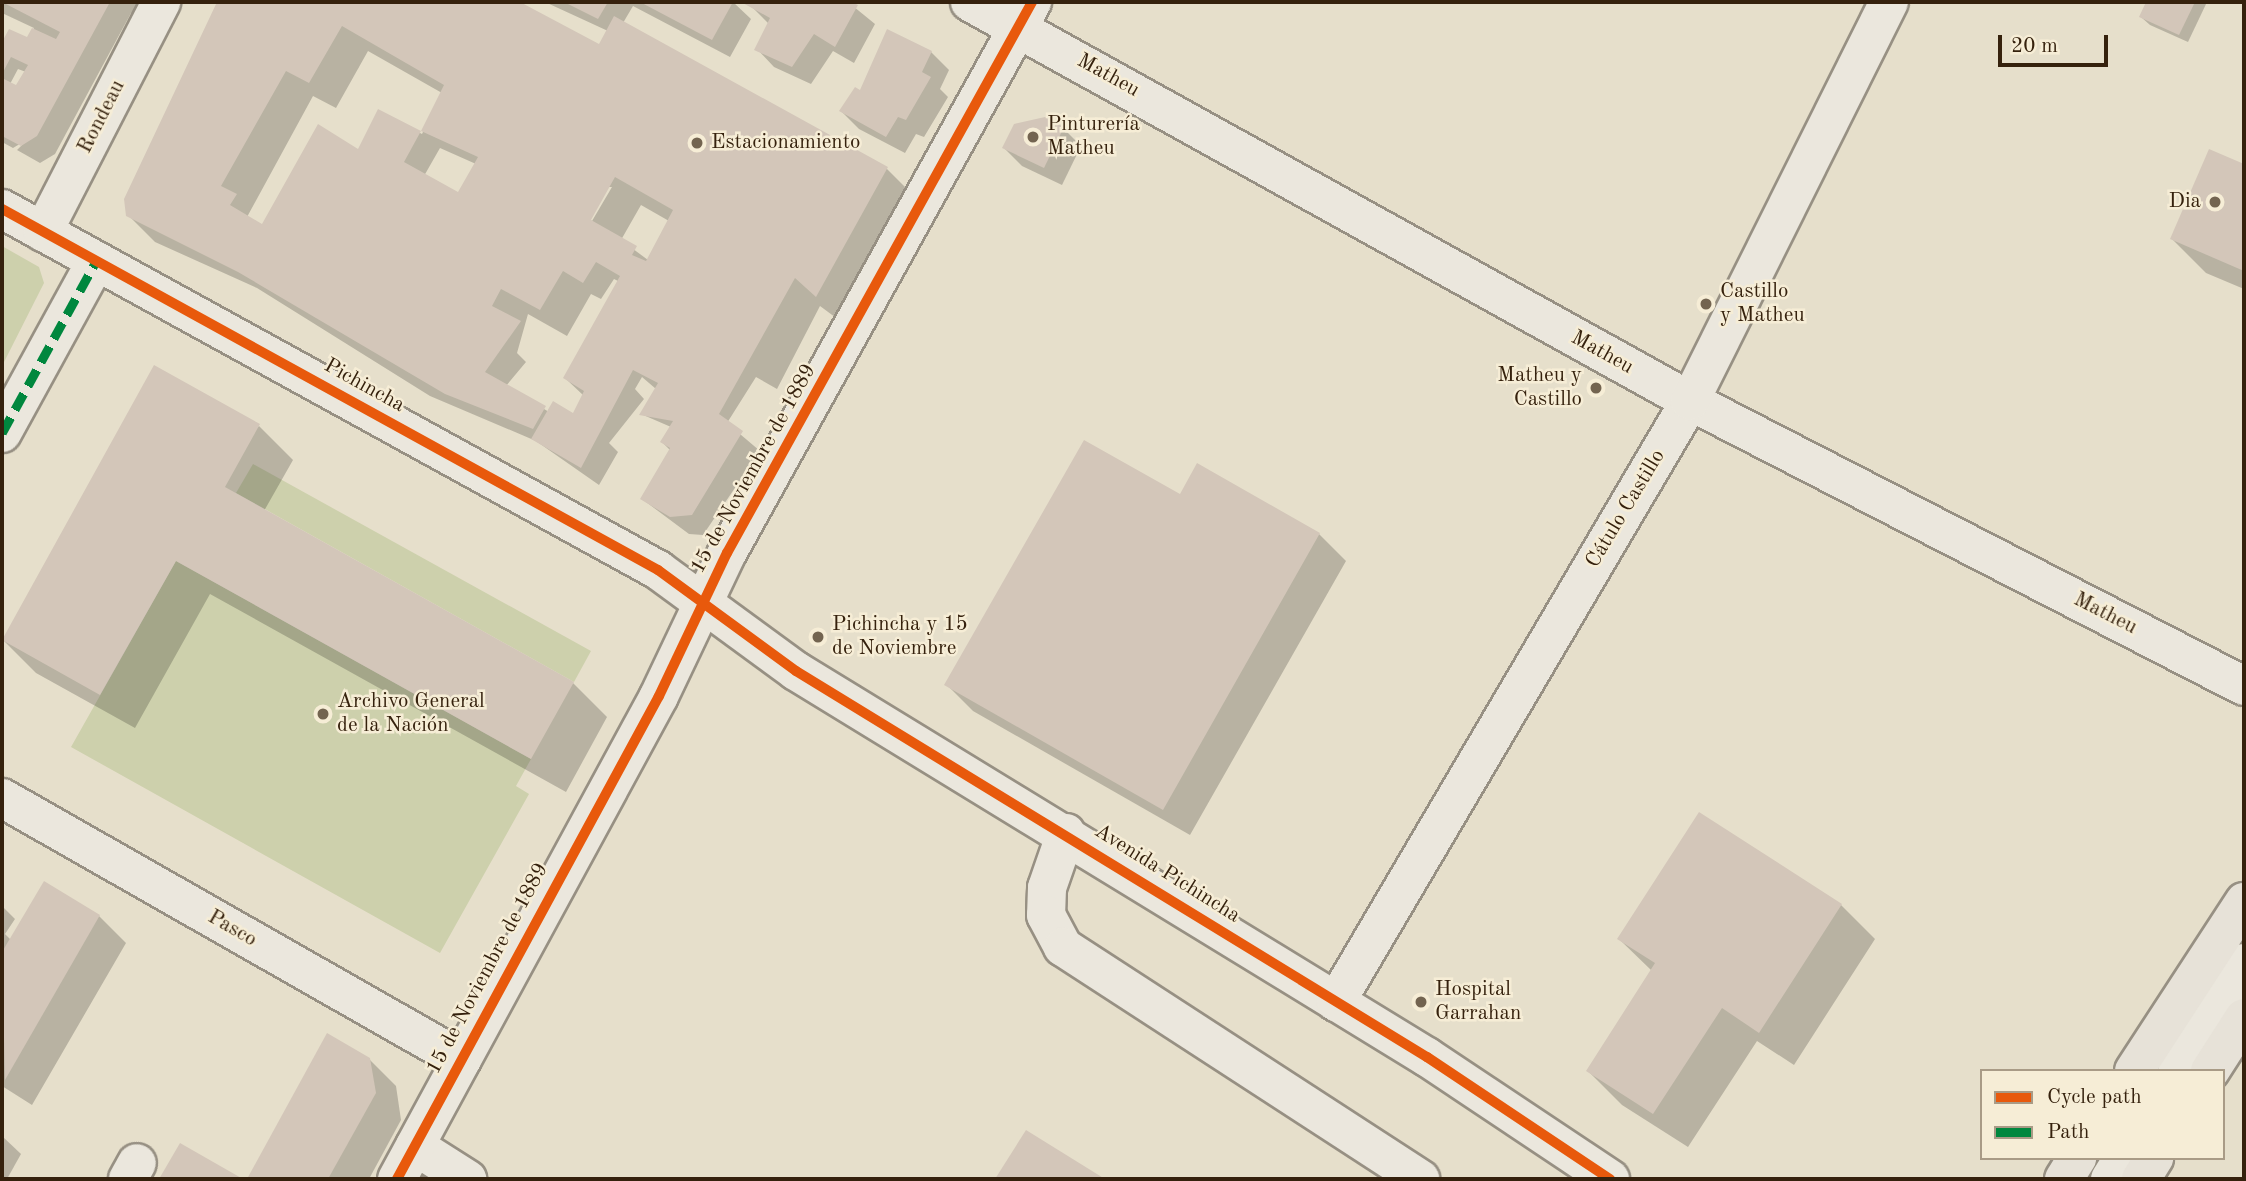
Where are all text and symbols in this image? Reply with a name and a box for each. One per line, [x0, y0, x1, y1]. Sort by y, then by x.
scale bar [2001, 21, 2111, 65]
text: 20 m [2011, 36, 2058, 57]
street label: Matheu [1072, 49, 1144, 103]
street label: Rondeau [73, 76, 131, 158]
place label: Pinturería Matheu [1047, 112, 1140, 162]
marker: Pinturería Matheu [1025, 129, 1041, 145]
place label: Estacionamiento [711, 130, 860, 156]
marker: Estacionamiento [689, 135, 705, 151]
place label: Dia [2169, 189, 2201, 215]
marker: Dia [2207, 194, 2223, 210]
place label: Castillo y Matheu [1720, 279, 1805, 329]
marker: Castillo y Matheu [1698, 296, 1714, 312]
street label: Matheu [1566, 326, 1638, 380]
street label: Pichincha [319, 354, 409, 418]
street label: 15 de Noviembre de 1889 [686, 360, 822, 578]
place label: Matheu y Castillo [1497, 363, 1582, 413]
marker: Matheu y Castillo [1588, 380, 1604, 396]
street label: Cátulo Castillo [1581, 445, 1671, 573]
street label: Matheu [2069, 587, 2141, 641]
place label: Pichincha y 15 de Noviembre [832, 612, 968, 662]
marker: Pichincha y 15 de Noviembre [810, 629, 826, 645]
place label: Archivo General de la Nación [337, 689, 485, 739]
marker: Archivo General de la Nación [315, 706, 331, 722]
street label: Avenida Pichincha [1089, 819, 1245, 929]
street label: 15 de Noviembre de 1889 [422, 859, 554, 1079]
street label: Pasco [203, 905, 261, 953]
place label: Hospital Garrahan [1435, 977, 1521, 1027]
marker: Hospital Garrahan [1413, 994, 1429, 1010]
legend [1980, 1069, 2225, 1160]
text: Cycle path [2047, 1087, 2142, 1108]
text: Path [2047, 1122, 2090, 1143]

